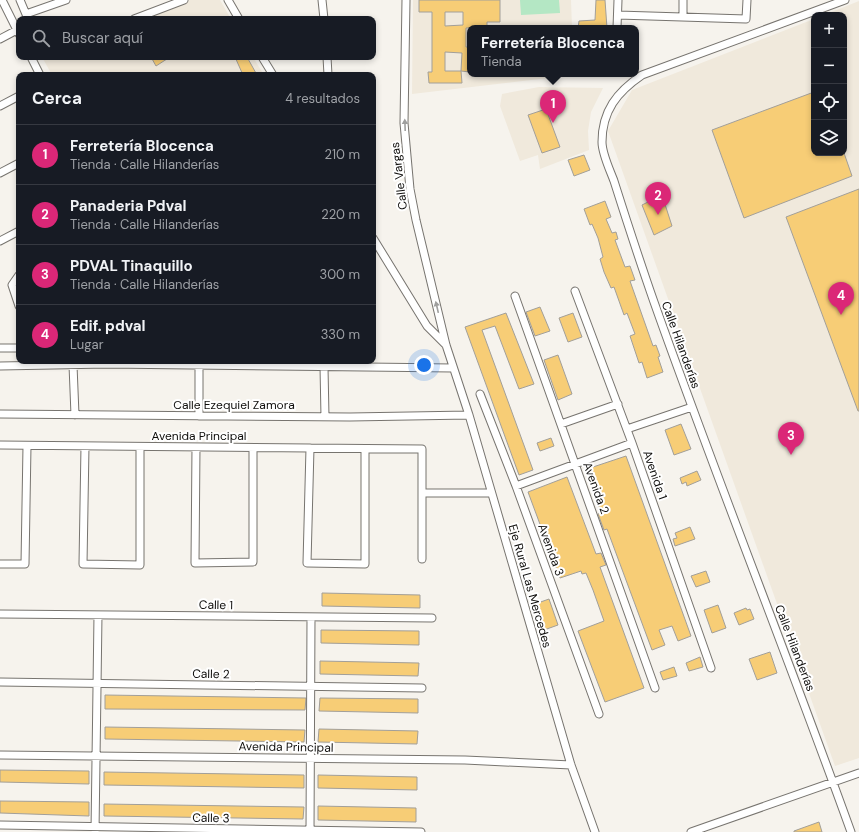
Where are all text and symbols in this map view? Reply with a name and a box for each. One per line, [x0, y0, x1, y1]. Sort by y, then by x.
map controls [811, 12, 847, 156]
button: + [811, 12, 847, 48]
search box [16, 16, 376, 60]
popup [467, 25, 639, 77]
icon: search [30, 27, 52, 49]
text: Buscar aquí [62, 28, 143, 48]
text: Ferretería Blocenca [481, 33, 625, 53]
button: − [811, 48, 847, 84]
text: Tienda [481, 53, 522, 70]
button: locate [811, 84, 847, 120]
text: Cerca [32, 87, 82, 109]
text: 4 resultados [285, 90, 360, 107]
pin: 1 [540, 90, 566, 123]
one-way arrow [401, 119, 408, 131]
button: layers [811, 120, 847, 156]
text: Ferretería Blocenca [70, 136, 214, 156]
street label: Calle Vargas [387, 141, 411, 211]
text: 1 [43, 146, 47, 163]
text: 210 m [325, 146, 360, 163]
text: Tienda · Calle Hilanderías [70, 156, 219, 173]
pin: 2 [645, 182, 671, 215]
text: Panaderia Pdval [70, 196, 186, 216]
text: 2 [41, 206, 49, 223]
text: 220 m [321, 206, 360, 223]
text: Tienda · Calle Hilanderías [70, 216, 219, 233]
text: PDVAL Tinaquillo [70, 256, 193, 276]
text: 3 [41, 266, 49, 283]
text: 300 m [319, 266, 360, 283]
text: Tienda · Calle Hilanderías [70, 276, 219, 293]
pin: 4 [828, 282, 854, 315]
street label: Calle Hilanderías [658, 299, 704, 391]
one-way arrow [433, 301, 439, 314]
text: Edif. pdval [70, 316, 146, 336]
text: 4 [41, 326, 49, 343]
text: 330 m [321, 326, 360, 343]
text: Lugar [70, 336, 103, 353]
your location [414, 355, 434, 375]
street label: Calle Ezequiel Zamora [173, 397, 295, 413]
pin: 3 [778, 422, 804, 455]
street label: Avenida Principal [152, 428, 246, 444]
street label: Avenida 1 [639, 448, 671, 502]
street label: Avenida 2 [579, 460, 613, 516]
street label: Eje Rural Las Mercedes [505, 522, 555, 650]
street label: Avenida 3 [534, 522, 568, 578]
street label: Calle 1 [199, 597, 233, 613]
street label: Calle Hilanderías [771, 602, 819, 694]
street label: Calle 2 [192, 666, 230, 682]
street label: Avenida Principal [238, 738, 334, 756]
street label: Calle 3 [192, 810, 230, 826]

